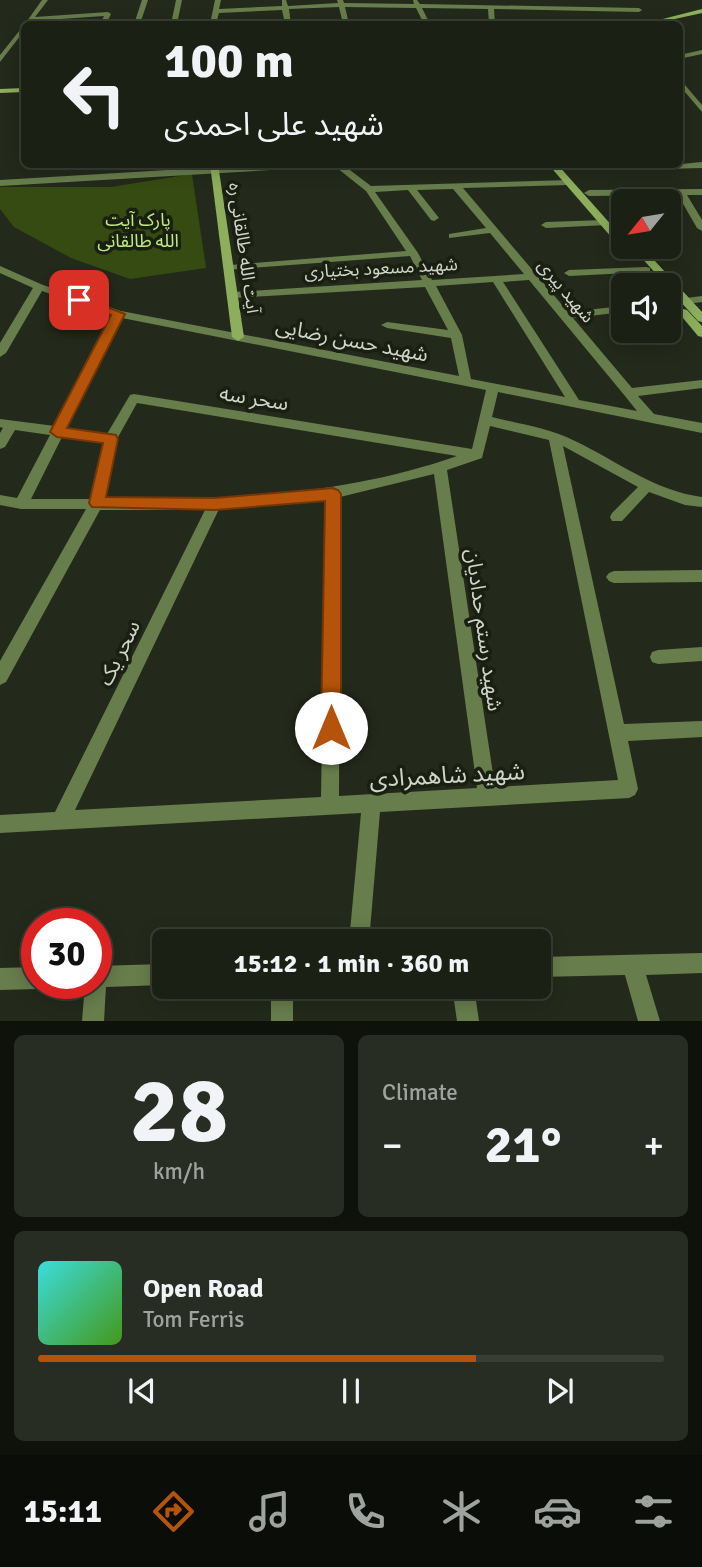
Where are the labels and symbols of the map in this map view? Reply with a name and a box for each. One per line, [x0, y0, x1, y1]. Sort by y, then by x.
street label: آیت الله طالقانی ره [224, 181, 264, 316]
north arrow [611, 189, 681, 259]
park label: پارک آیت الله طالقانی [97, 209, 179, 252]
street label: شهید مسعود بختیاری [304, 253, 458, 283]
street label: شهید پیری [533, 255, 599, 327]
pin [49, 270, 109, 330]
street label: شهید حسن رضایی [274, 312, 430, 368]
street label: سحر سه [218, 380, 290, 416]
street label: شهید رستم حدادیان [458, 547, 508, 713]
street label: سحر یک [92, 616, 146, 690]
position arrow [294, 691, 368, 765]
street label: شهید شاهمرادی [368, 756, 526, 794]
speed limit sign: 30 [21, 908, 112, 999]

